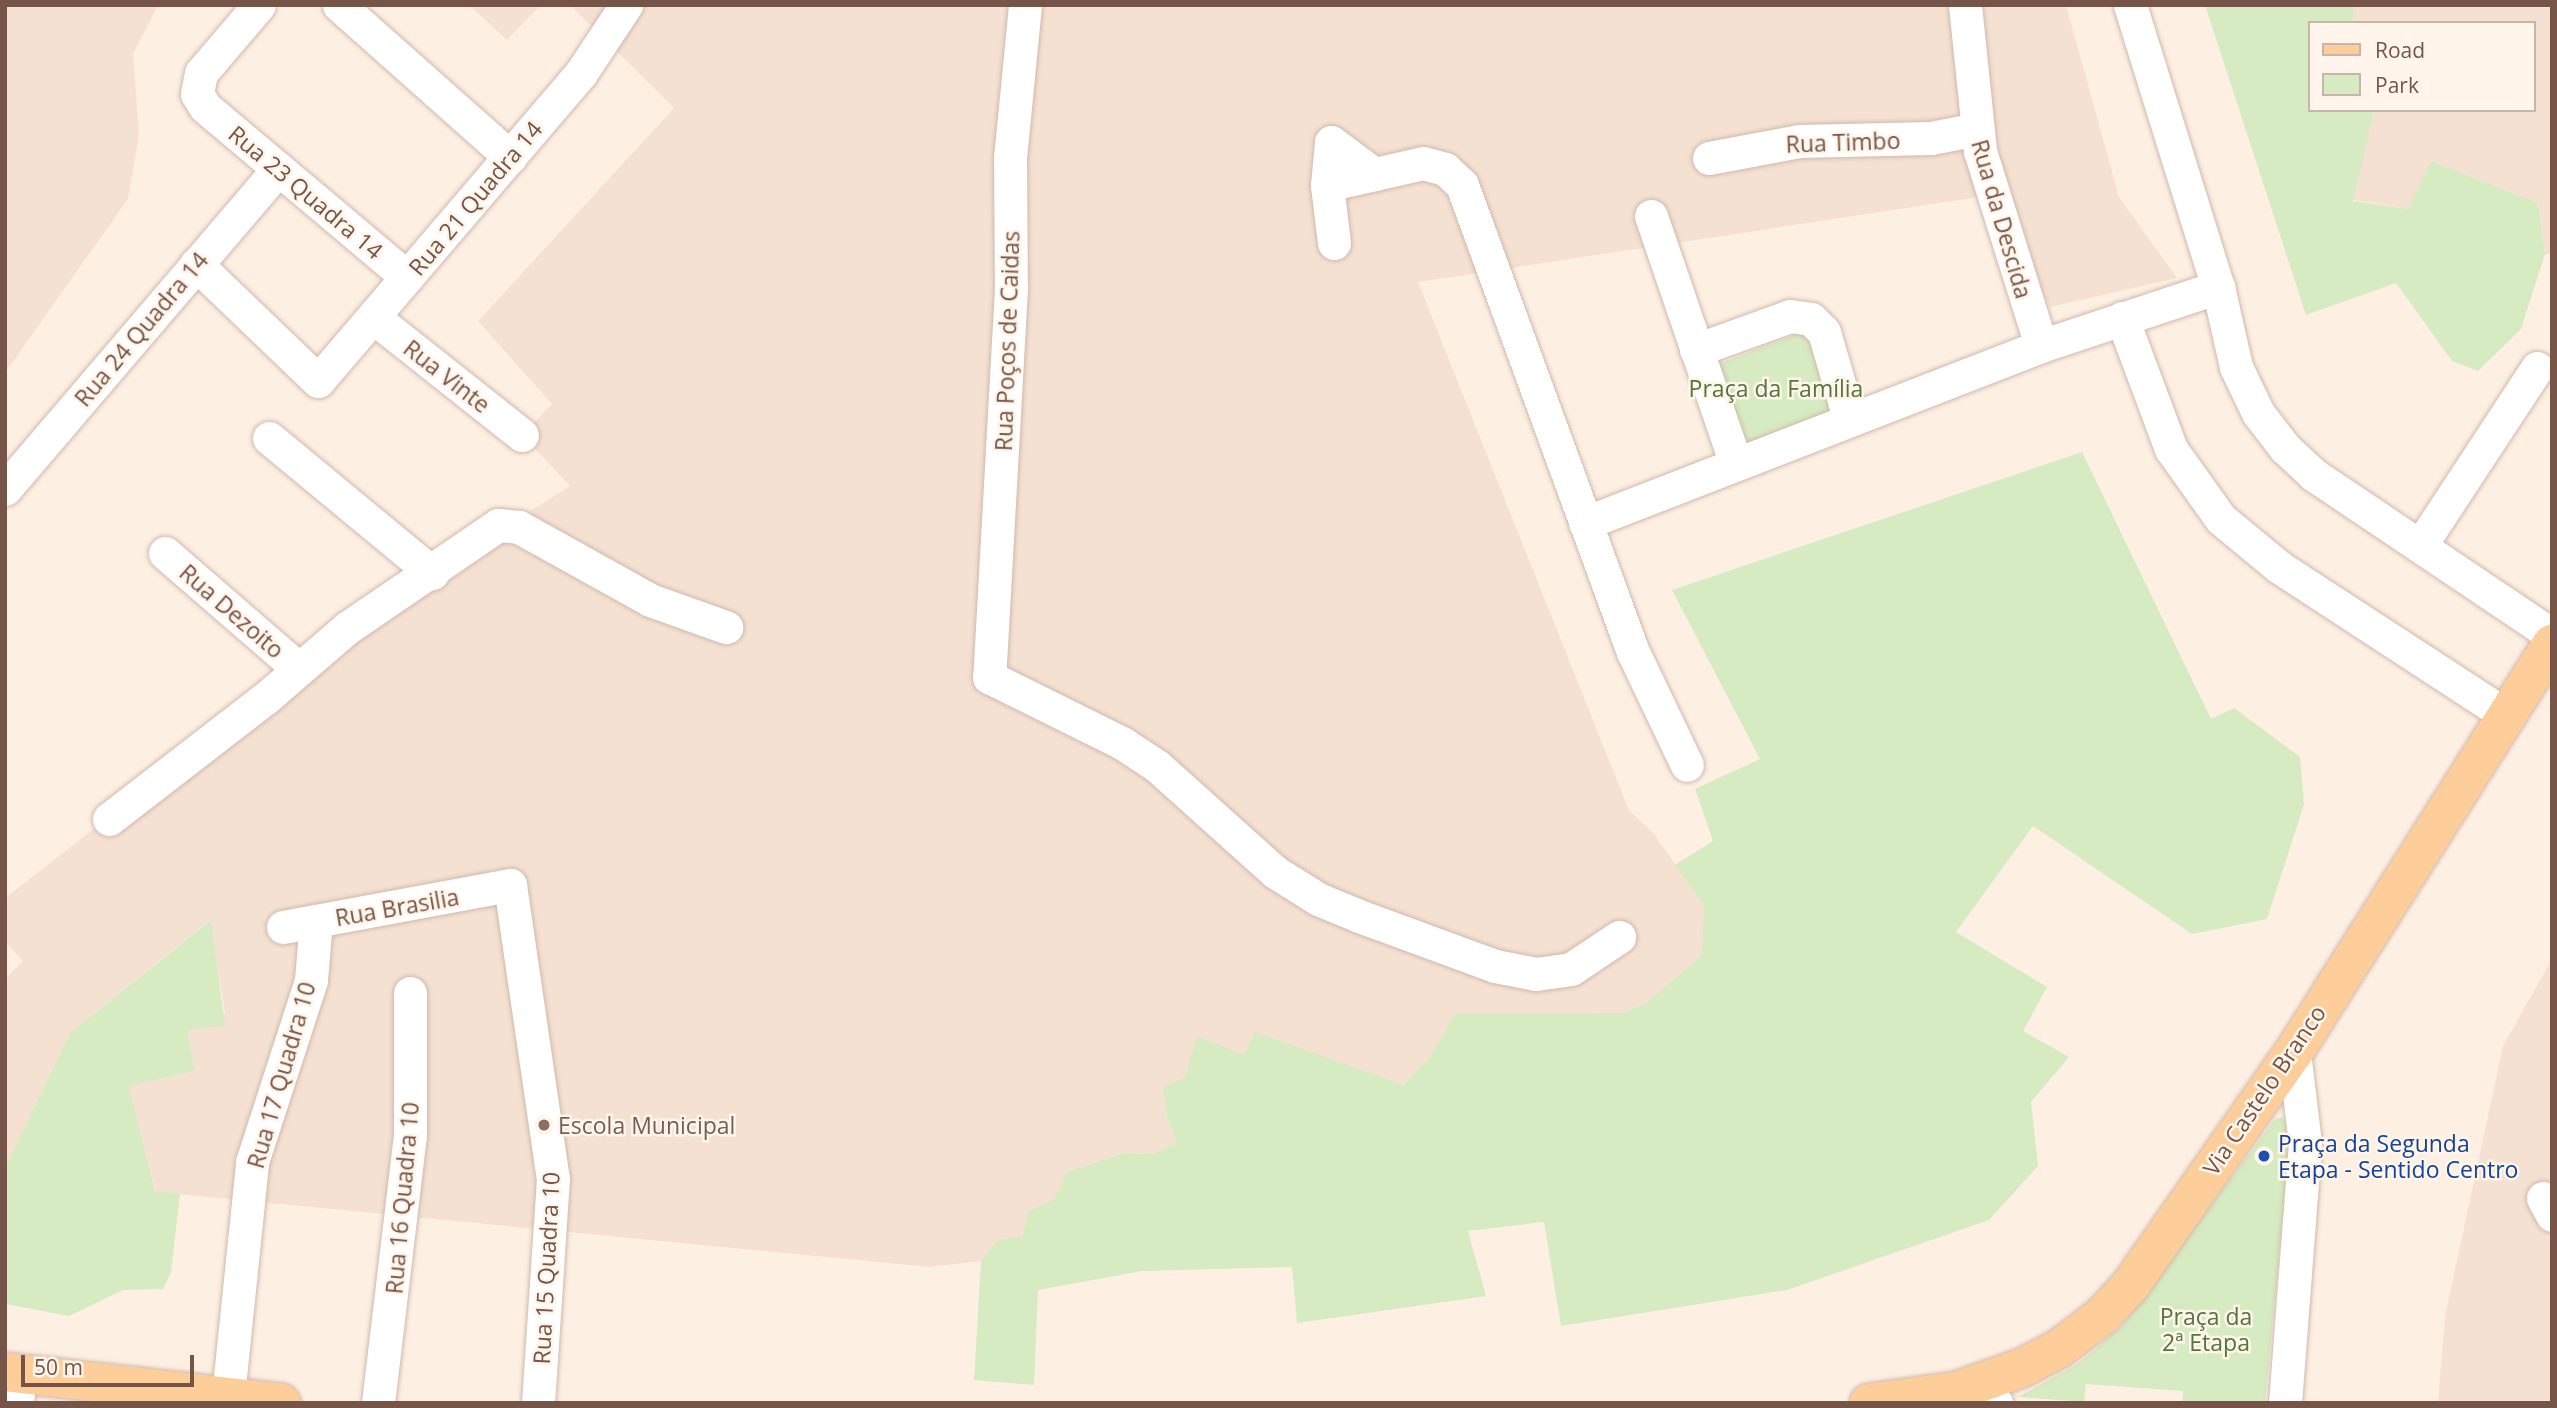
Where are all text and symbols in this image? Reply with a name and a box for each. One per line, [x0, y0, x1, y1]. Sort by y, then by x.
legend [2308, 21, 2536, 112]
text: Road [2375, 36, 2425, 64]
text: Park [2375, 71, 2419, 99]
street label: Rua 21 Quadra 14 [403, 115, 547, 281]
street label: Rua 23 Quadra 14 [223, 120, 389, 264]
street label: Rua Timbo [1785, 126, 1901, 158]
street label: Rua da Descida [1966, 136, 2038, 302]
street label: Rua Poços de Caidas [989, 230, 1025, 452]
street label: Rua 24 Quadra 14 [69, 246, 213, 412]
street label: Rua Vinte [398, 334, 496, 418]
park label: Praça da Família [1689, 374, 1863, 402]
street label: Rua Dezoito [174, 558, 290, 664]
street label: Rua Brasilia [333, 883, 461, 931]
street label: Rua 17 Quadra 10 [241, 979, 321, 1171]
street label: Via Castelo Branco [2197, 1000, 2331, 1180]
street label: Rua 16 Quadra 10 [380, 1101, 424, 1295]
place label: Escola Municipal [558, 1111, 735, 1139]
marker: Escola Municipal [536, 1117, 552, 1133]
place label: Praça da Segunda Etapa - Sentido Centro [2278, 1129, 2518, 1183]
marker: Praça da Segunda Etapa - Sentido Centro [2256, 1148, 2272, 1164]
street label: Rua 15 Quadra 10 [527, 1171, 565, 1365]
park label: Praça da 2ª Etapa [2160, 1302, 2252, 1356]
scale bar [24, 1342, 198, 1386]
text: 50 m [34, 1353, 83, 1381]

